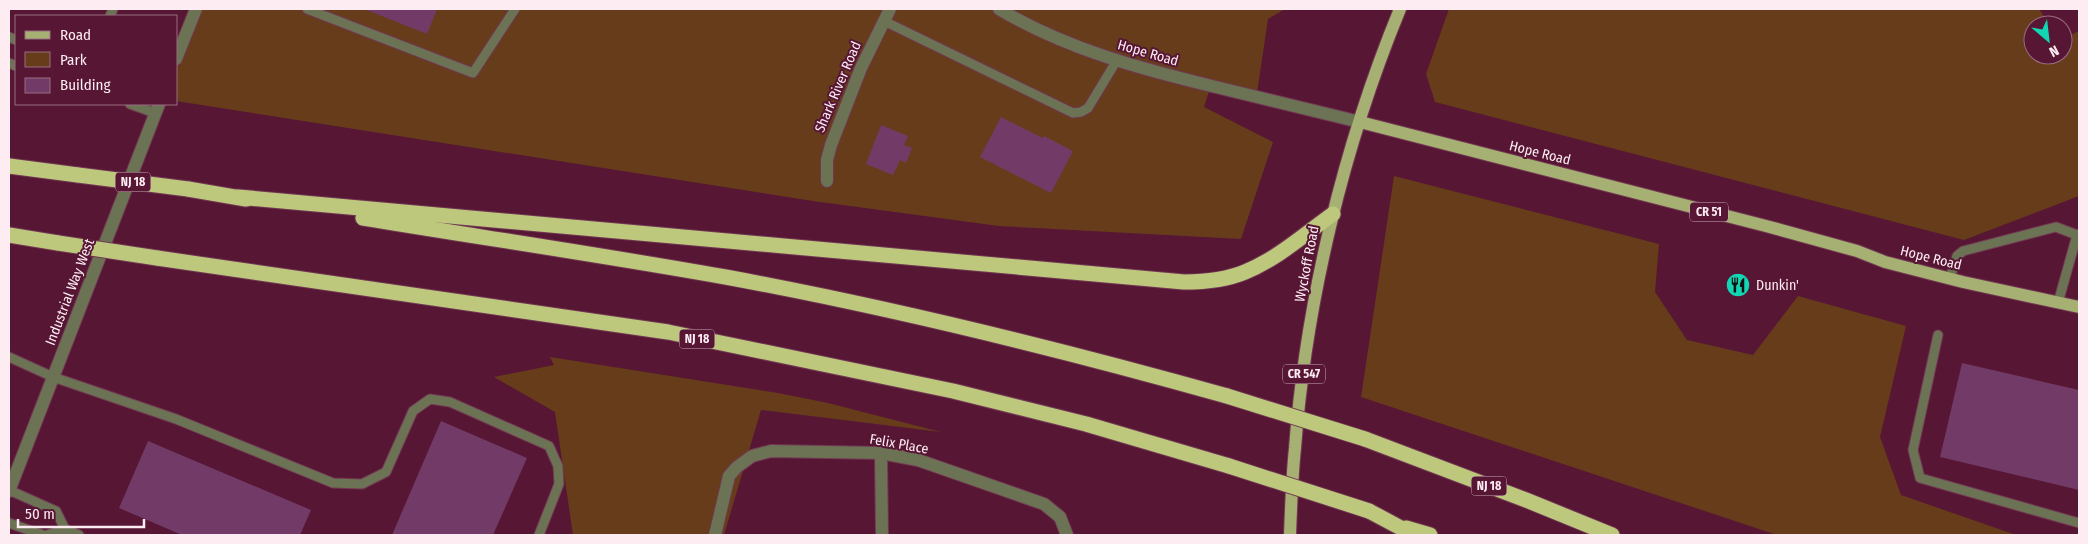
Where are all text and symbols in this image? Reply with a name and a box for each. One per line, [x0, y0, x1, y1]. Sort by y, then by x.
legend [15, 15, 178, 105]
north arrow [2023, 15, 2073, 65]
text: Road [60, 26, 91, 44]
street label: Hope Road [1116, 36, 1180, 70]
street label: Shark River Road [811, 39, 865, 135]
text: N [2046, 42, 2062, 61]
text: Park [60, 51, 87, 69]
text: Building [60, 76, 111, 94]
street label: Hope Road [1508, 137, 1572, 169]
road number: NJ 18 [116, 172, 150, 192]
road number: CR 51 [1690, 202, 1728, 222]
street label: Wyckoff Road [1291, 224, 1323, 304]
street label: Industrial Way West [42, 236, 98, 348]
street label: Hope Road [1899, 242, 1963, 274]
restaurant icon: Dunkin' [1725, 272, 1751, 298]
place label: Dunkin' [1756, 277, 1799, 294]
road number: NJ 18 [680, 329, 714, 348]
road number: CR 547 [1283, 364, 1325, 384]
street label: Felix Place [868, 430, 930, 458]
road number: NJ 18 [1472, 476, 1506, 496]
scale bar [18, 496, 144, 528]
text: 50 m [25, 505, 55, 523]

